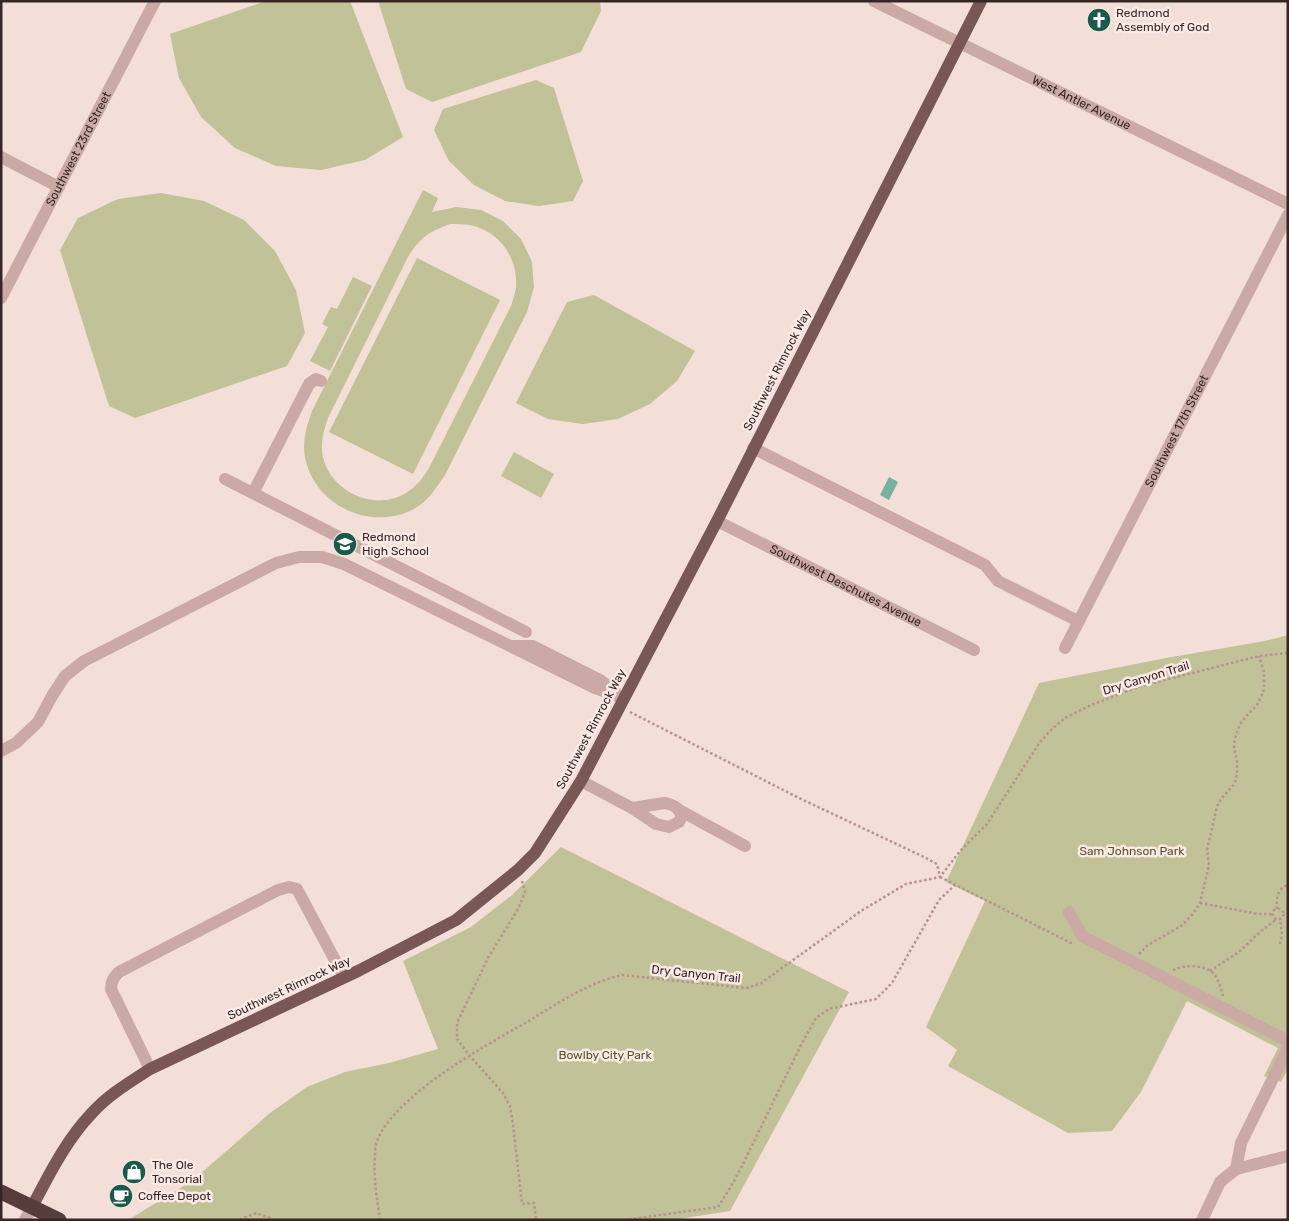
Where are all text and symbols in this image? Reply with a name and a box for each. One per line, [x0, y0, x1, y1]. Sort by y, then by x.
place label: Redmond Assembly of God [1116, 6, 1209, 34]
church icon: Redmond Assembly of God [1086, 7, 1112, 33]
street label: West Antler Avenue [1030, 73, 1133, 133]
street label: Southwest 23rd Street [43, 89, 114, 208]
street label: Southwest Rimrock Way [740, 307, 814, 433]
street label: Southwest 17th Street [1142, 372, 1212, 490]
place label: Redmond High School [362, 530, 429, 558]
school or university icon: Redmond High School [332, 531, 358, 557]
street label: Southwest Deschutes Avenue [767, 542, 924, 630]
street label: Dry Canyon Trail [1101, 658, 1191, 698]
street label: Southwest Rimrock Way [553, 666, 629, 791]
park label: Sam Johnson Park [1080, 844, 1185, 858]
street label: Southwest Rimrock Way [225, 953, 353, 1023]
street label: Dry Canyon Trail [651, 962, 741, 986]
park label: Bowlby City Park [558, 1048, 652, 1062]
place label: The Ole Tonsorial [152, 1158, 202, 1186]
shop icon: The Ole Tonsorial [121, 1159, 147, 1185]
cafe icon: Coffee Depot [108, 1183, 134, 1209]
place label: Coffee Depot [138, 1189, 211, 1203]

